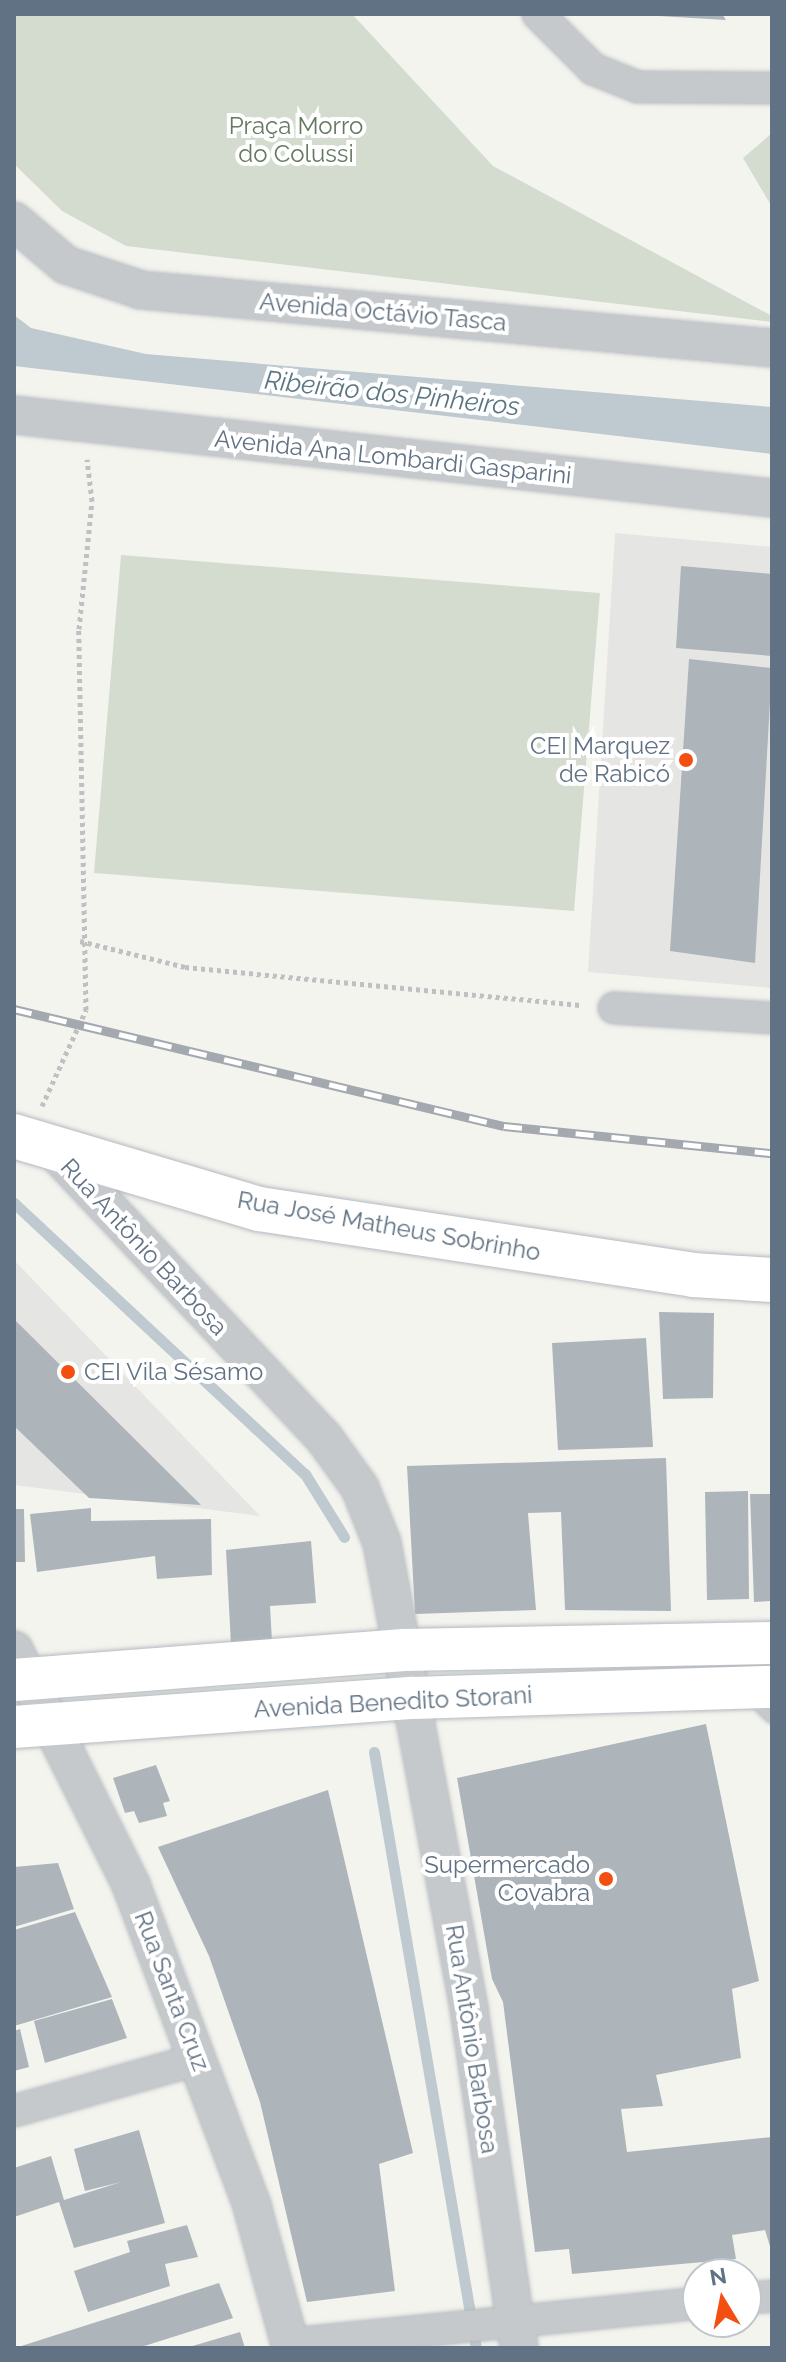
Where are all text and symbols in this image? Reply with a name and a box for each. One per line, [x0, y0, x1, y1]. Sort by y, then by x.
park label: Praça Morro do Colussi [229, 112, 363, 168]
street label: Avenida Octávio Tasca [258, 287, 508, 337]
water label: Ribeirão dos Pinheiros [263, 365, 521, 423]
street label: Avenida Ana Lombardi Gasparini [213, 424, 573, 490]
place label: CEI Marquez de Rabicó [530, 732, 670, 788]
marker: CEI Marquez de Rabicó [677, 751, 695, 769]
street label: Rua Antônio Barbosa [54, 1152, 234, 1342]
street label: Rua José Matheus Sobrinho [235, 1185, 543, 1267]
place label: CEI Vila Sésamo [84, 1358, 264, 1386]
marker: CEI Vila Sésamo [59, 1363, 77, 1381]
street label: Avenida Benedito Storani [253, 1680, 533, 1724]
place label: Supermercado Covabra [424, 1851, 590, 1907]
marker: Supermercado Covabra [597, 1870, 615, 1888]
street label: Rua Santa Cruz [128, 1907, 216, 2075]
street label: Rua Antônio Barbosa [440, 1922, 504, 2156]
north arrow [682, 2258, 762, 2338]
text: N [708, 2262, 729, 2291]

